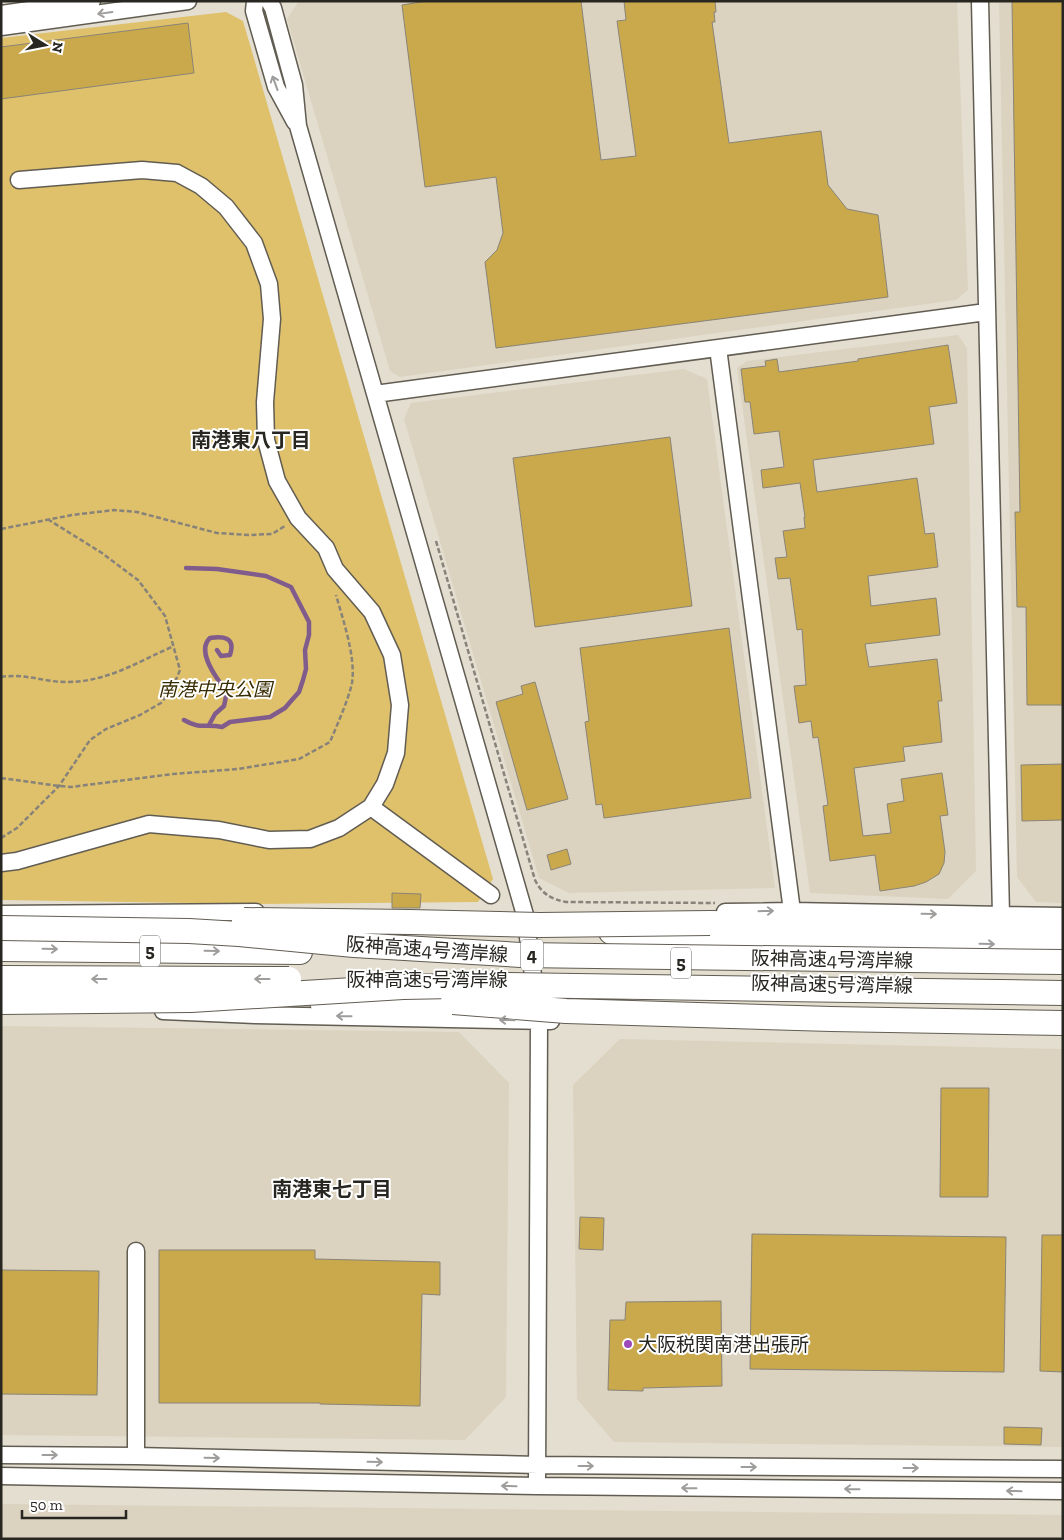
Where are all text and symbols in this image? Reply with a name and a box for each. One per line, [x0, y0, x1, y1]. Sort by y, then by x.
one-way arrow [97, 8, 113, 18]
north arrow [20, 20, 70, 70]
text: N [48, 40, 67, 54]
one-way arrow [270, 75, 279, 91]
district label: 南港東八丁目 [191, 428, 311, 452]
park label: 南港中央公園 [158, 678, 275, 701]
one-way arrow [758, 906, 774, 916]
one-way arrow [920, 909, 937, 919]
street label: 阪神高速4号湾岸線 [345, 932, 509, 967]
road number: 5 [140, 936, 160, 966]
one-way arrow [978, 939, 994, 949]
road number: 4 [521, 940, 543, 970]
one-way arrow [42, 944, 58, 954]
one-way arrow [204, 946, 220, 956]
street label: 阪神高速4号湾岸線 [751, 947, 913, 972]
road number: 5 [671, 948, 691, 978]
street label: 阪神高速5号湾岸線 [346, 968, 508, 991]
street label: 阪神高速5号湾岸線 [751, 972, 913, 997]
one-way arrow [91, 974, 108, 984]
one-way arrow [254, 974, 270, 984]
one-way arrow [336, 1012, 352, 1021]
one-way arrow [499, 1015, 515, 1024]
district label: 南港東七丁目 [272, 1177, 392, 1201]
place label: 大阪税関南港出張所 [638, 1333, 809, 1356]
marker: 大阪税関南港出張所 [622, 1338, 634, 1350]
one-way arrow [42, 1450, 58, 1460]
one-way arrow [204, 1453, 220, 1463]
one-way arrow [367, 1457, 383, 1466]
one-way arrow [578, 1461, 594, 1471]
one-way arrow [740, 1462, 757, 1472]
one-way arrow [903, 1463, 919, 1473]
one-way arrow [501, 1481, 517, 1490]
one-way arrow [681, 1483, 698, 1493]
one-way arrow [844, 1484, 860, 1494]
one-way arrow [1006, 1486, 1022, 1496]
scale bar [22, 1488, 126, 1520]
text: 50 m [30, 1496, 63, 1514]

